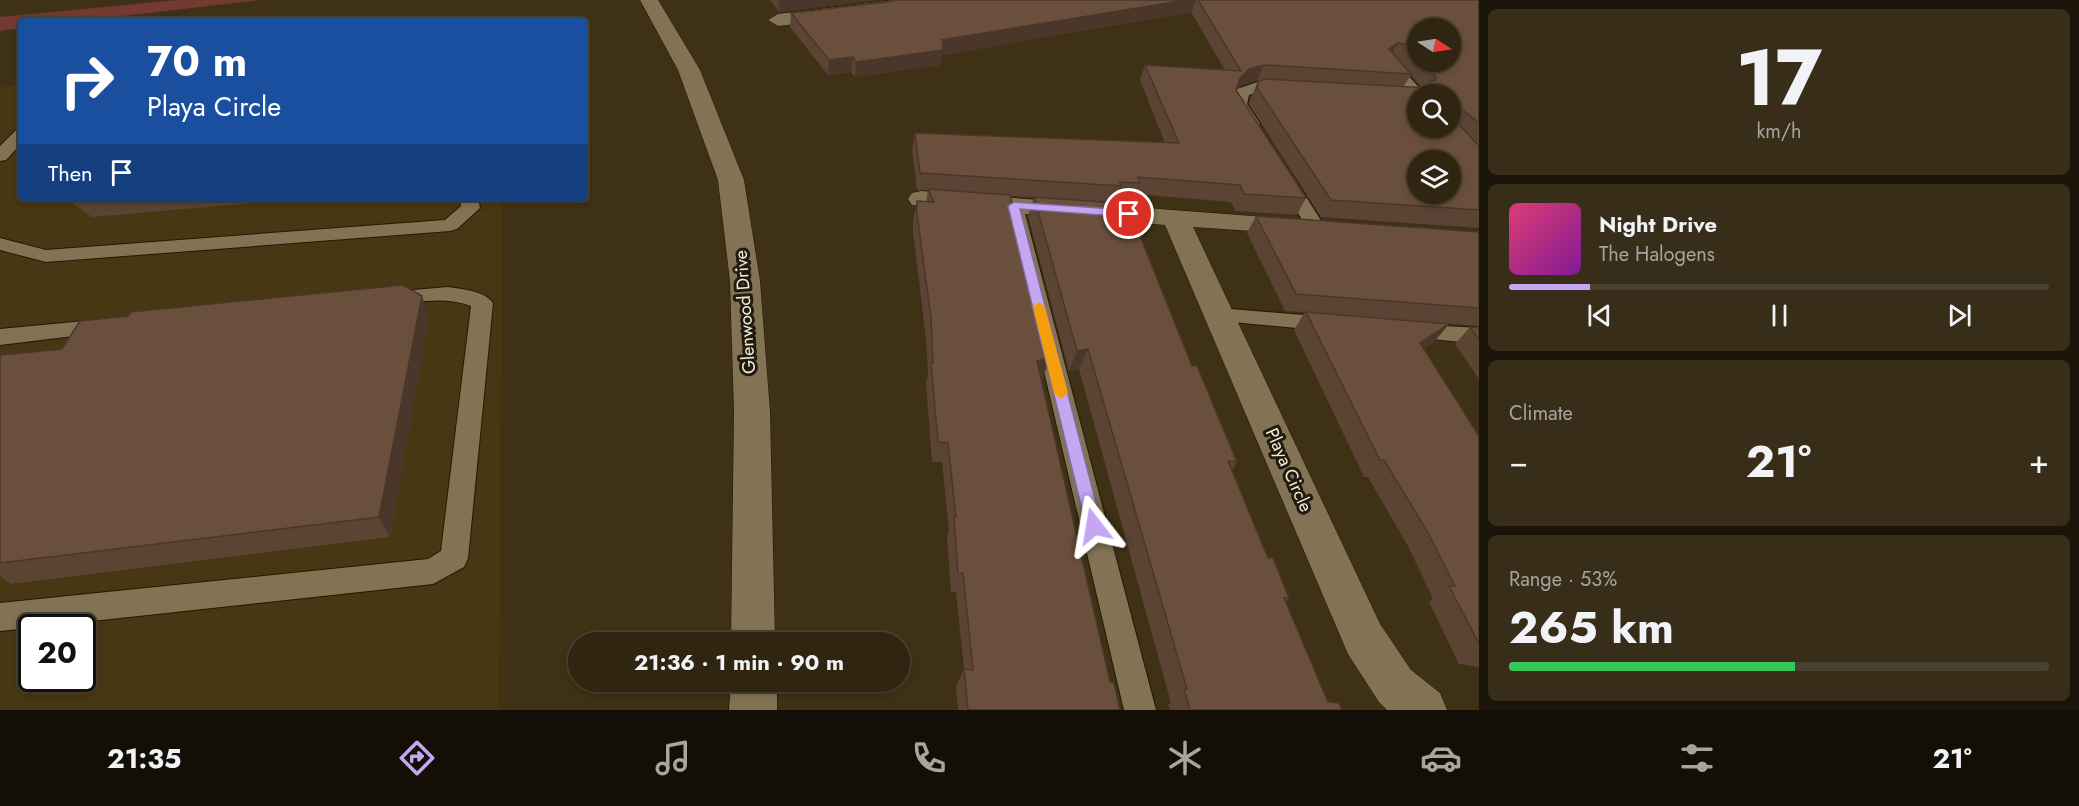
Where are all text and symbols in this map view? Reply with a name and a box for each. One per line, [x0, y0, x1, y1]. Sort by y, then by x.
north arrow [1407, 18, 1461, 72]
map controls [1407, 18, 1461, 204]
text: 17 [1736, 22, 1822, 134]
text: 70 m [147, 31, 247, 92]
icon: right [48, 42, 126, 120]
button: search [1407, 84, 1461, 138]
text: Playa Circle [147, 87, 281, 126]
text: km/h [1756, 117, 1802, 146]
button: layers [1407, 150, 1461, 204]
icon: arrive [105, 156, 138, 189]
text: Then [48, 157, 93, 189]
pin [1103, 188, 1154, 239]
icon: arrive [1112, 197, 1145, 230]
text: Night Drive [1599, 208, 1717, 240]
text: The Halogens [1599, 240, 1715, 269]
street label: Glenwood Drive [728, 249, 762, 375]
icon: previous [1583, 299, 1616, 332]
icon: pause [1763, 299, 1796, 332]
icon: next [1943, 299, 1976, 332]
text: Climate [1509, 399, 1573, 428]
street label: Playa Circle [1259, 424, 1319, 516]
text: 21° [1746, 429, 1811, 494]
text: − [1509, 438, 1528, 485]
text: + [2029, 438, 2049, 485]
position arrow [1062, 494, 1126, 558]
text: Range · 53% [1509, 565, 1617, 594]
text: 265 km [1509, 595, 1674, 660]
speed limit sign: 20 [18, 614, 96, 692]
text: 21:36 · 1 min · 90 m [634, 646, 844, 678]
icon: directions [396, 737, 438, 779]
icon: music [652, 737, 694, 779]
icon: phone [908, 737, 950, 779]
icon: climate [1164, 737, 1206, 779]
icon: car [1420, 737, 1462, 779]
icon: filters [1676, 737, 1718, 779]
text: 21:35 [107, 739, 181, 778]
text: 21° [1932, 739, 1972, 778]

